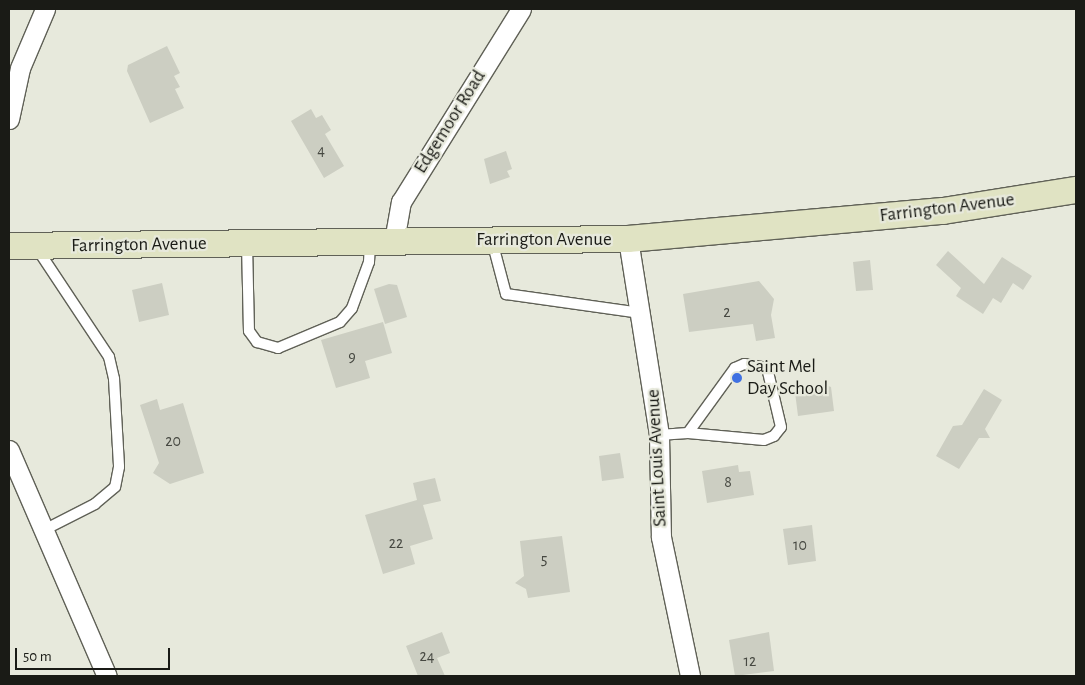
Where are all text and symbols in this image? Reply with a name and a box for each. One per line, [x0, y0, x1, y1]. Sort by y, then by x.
street label: Edgemoor Road [409, 66, 491, 178]
house number: 4 [317, 140, 325, 160]
street label: Farrington Avenue [878, 188, 1016, 228]
street label: Farrington Avenue [476, 229, 612, 251]
street label: Farrington Avenue [71, 232, 207, 258]
house number: 2 [723, 302, 731, 322]
house number: 9 [348, 347, 356, 367]
place label: Saint Mel Day School [747, 356, 828, 400]
marker: Saint Mel Day School [731, 372, 743, 384]
street label: Saint Louis Avenue [642, 389, 672, 527]
house number: 20 [165, 431, 181, 451]
house number: 8 [724, 472, 732, 492]
house number: 22 [389, 533, 403, 553]
house number: 10 [793, 535, 807, 555]
house number: 5 [541, 549, 547, 569]
scale bar [18, 638, 172, 670]
house number: 24 [420, 646, 434, 666]
text: 50 m [23, 649, 52, 664]
house number: 12 [744, 651, 756, 671]

